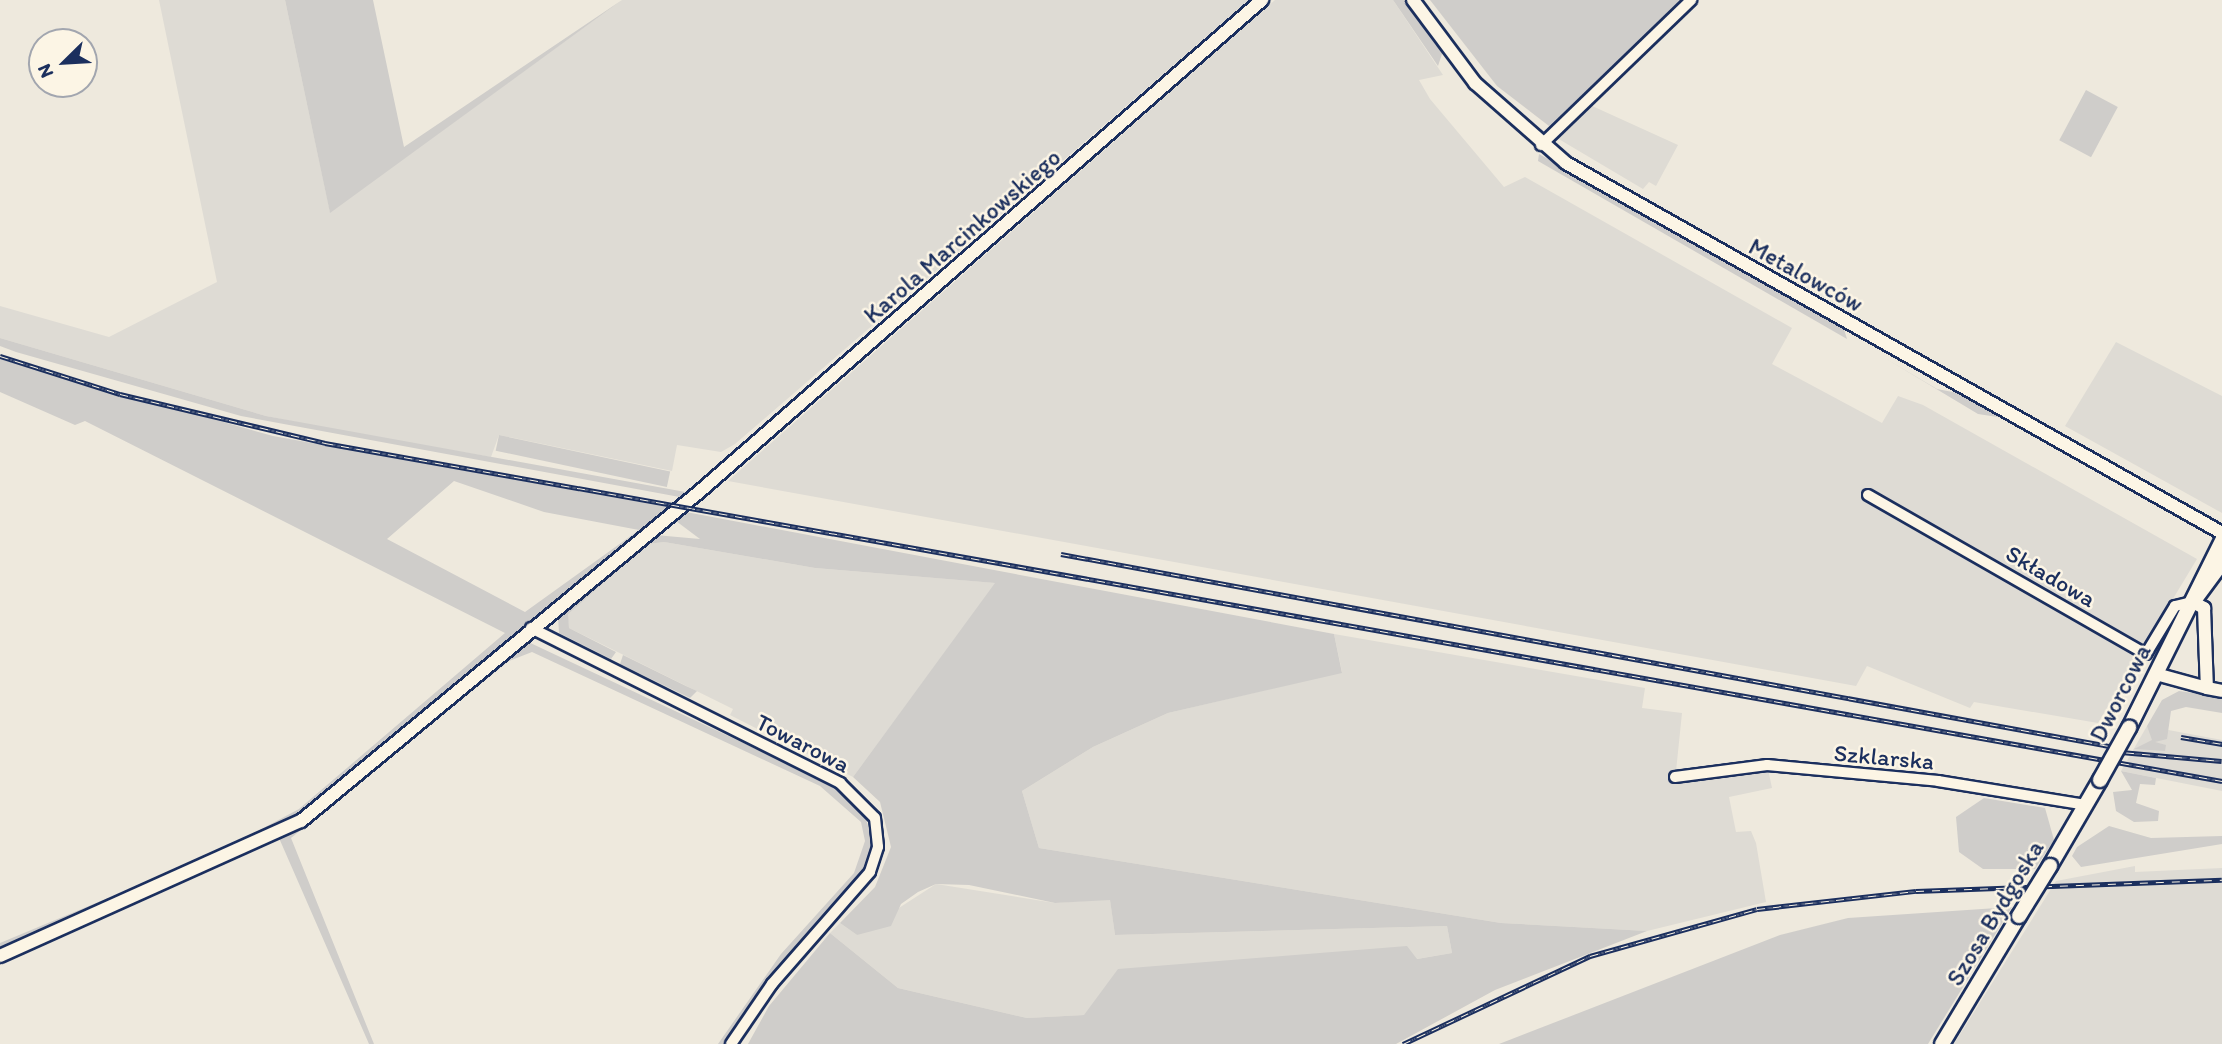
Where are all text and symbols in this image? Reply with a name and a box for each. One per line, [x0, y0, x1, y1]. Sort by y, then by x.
north arrow [28, 28, 98, 98]
text: N [32, 60, 58, 81]
street label: Karola Marcinkowskiego [858, 143, 1066, 329]
street label: Metalowców [1744, 232, 1868, 318]
street label: Składowa [2001, 539, 2101, 613]
street label: Dworcowa [2083, 639, 2157, 747]
street label: Towarowa [751, 707, 855, 779]
street label: Szklarska [1833, 738, 1935, 776]
street label: Szosa Bydgoska [1941, 836, 2049, 990]

